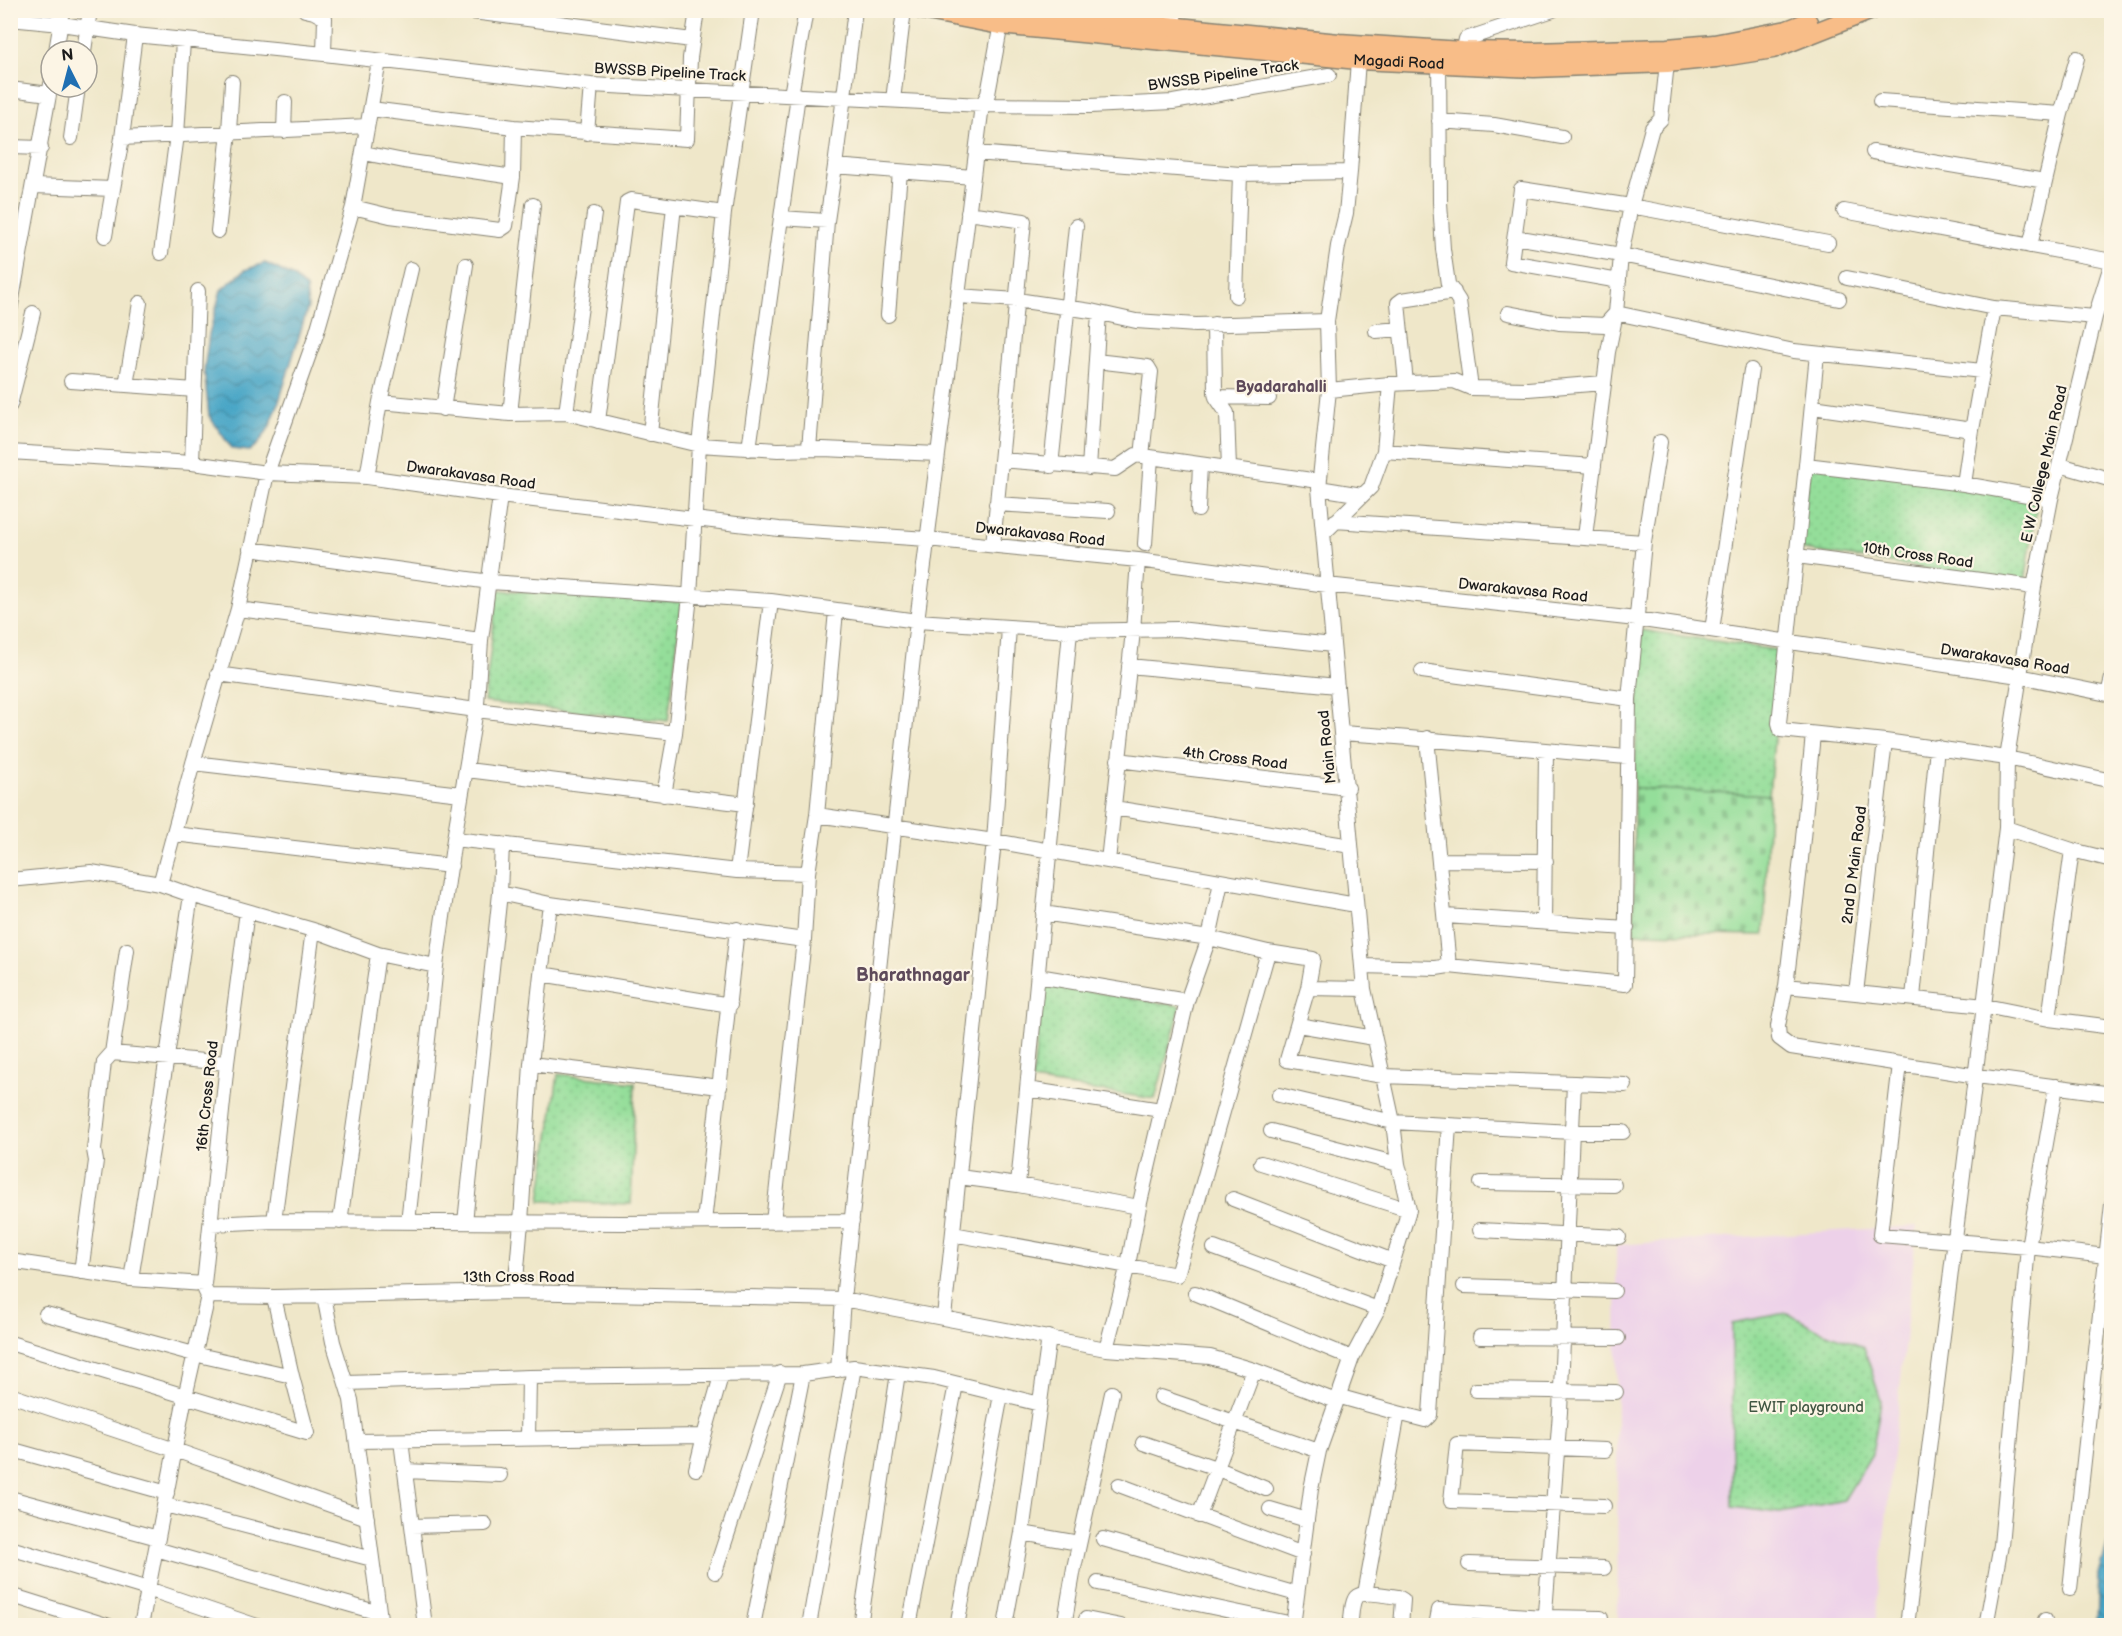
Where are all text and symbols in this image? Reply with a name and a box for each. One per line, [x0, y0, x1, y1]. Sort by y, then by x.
north arrow [39, 39, 99, 99]
text: N [61, 45, 75, 66]
street label: Magadi Road [1353, 51, 1445, 74]
street label: BWSSB Pipeline Track [1147, 55, 1300, 95]
street label: BWSSB Pipeline Track [594, 59, 747, 86]
district label: Byadarahalli [1235, 378, 1327, 397]
street label: E W College Main Road [2017, 384, 2072, 545]
street label: Dwarakavasa Road [405, 457, 537, 494]
street label: Dwarakavasa Road [974, 518, 1106, 551]
street label: 10th Cross Road [1862, 538, 1974, 573]
street label: Dwarakavasa Road [1457, 574, 1589, 607]
street label: Dwarakavasa Road [1939, 640, 2071, 679]
street label: Main Road [1314, 709, 1341, 785]
street label: 4th Cross Road [1181, 743, 1288, 774]
street label: 2nd D Main Road [1838, 805, 1871, 925]
district label: Bharathnagar [856, 965, 971, 986]
street label: 16th Cross Road [192, 1040, 223, 1152]
street label: 13th Cross Road [463, 1268, 575, 1287]
park label: EWIT playground [1748, 1398, 1864, 1417]

